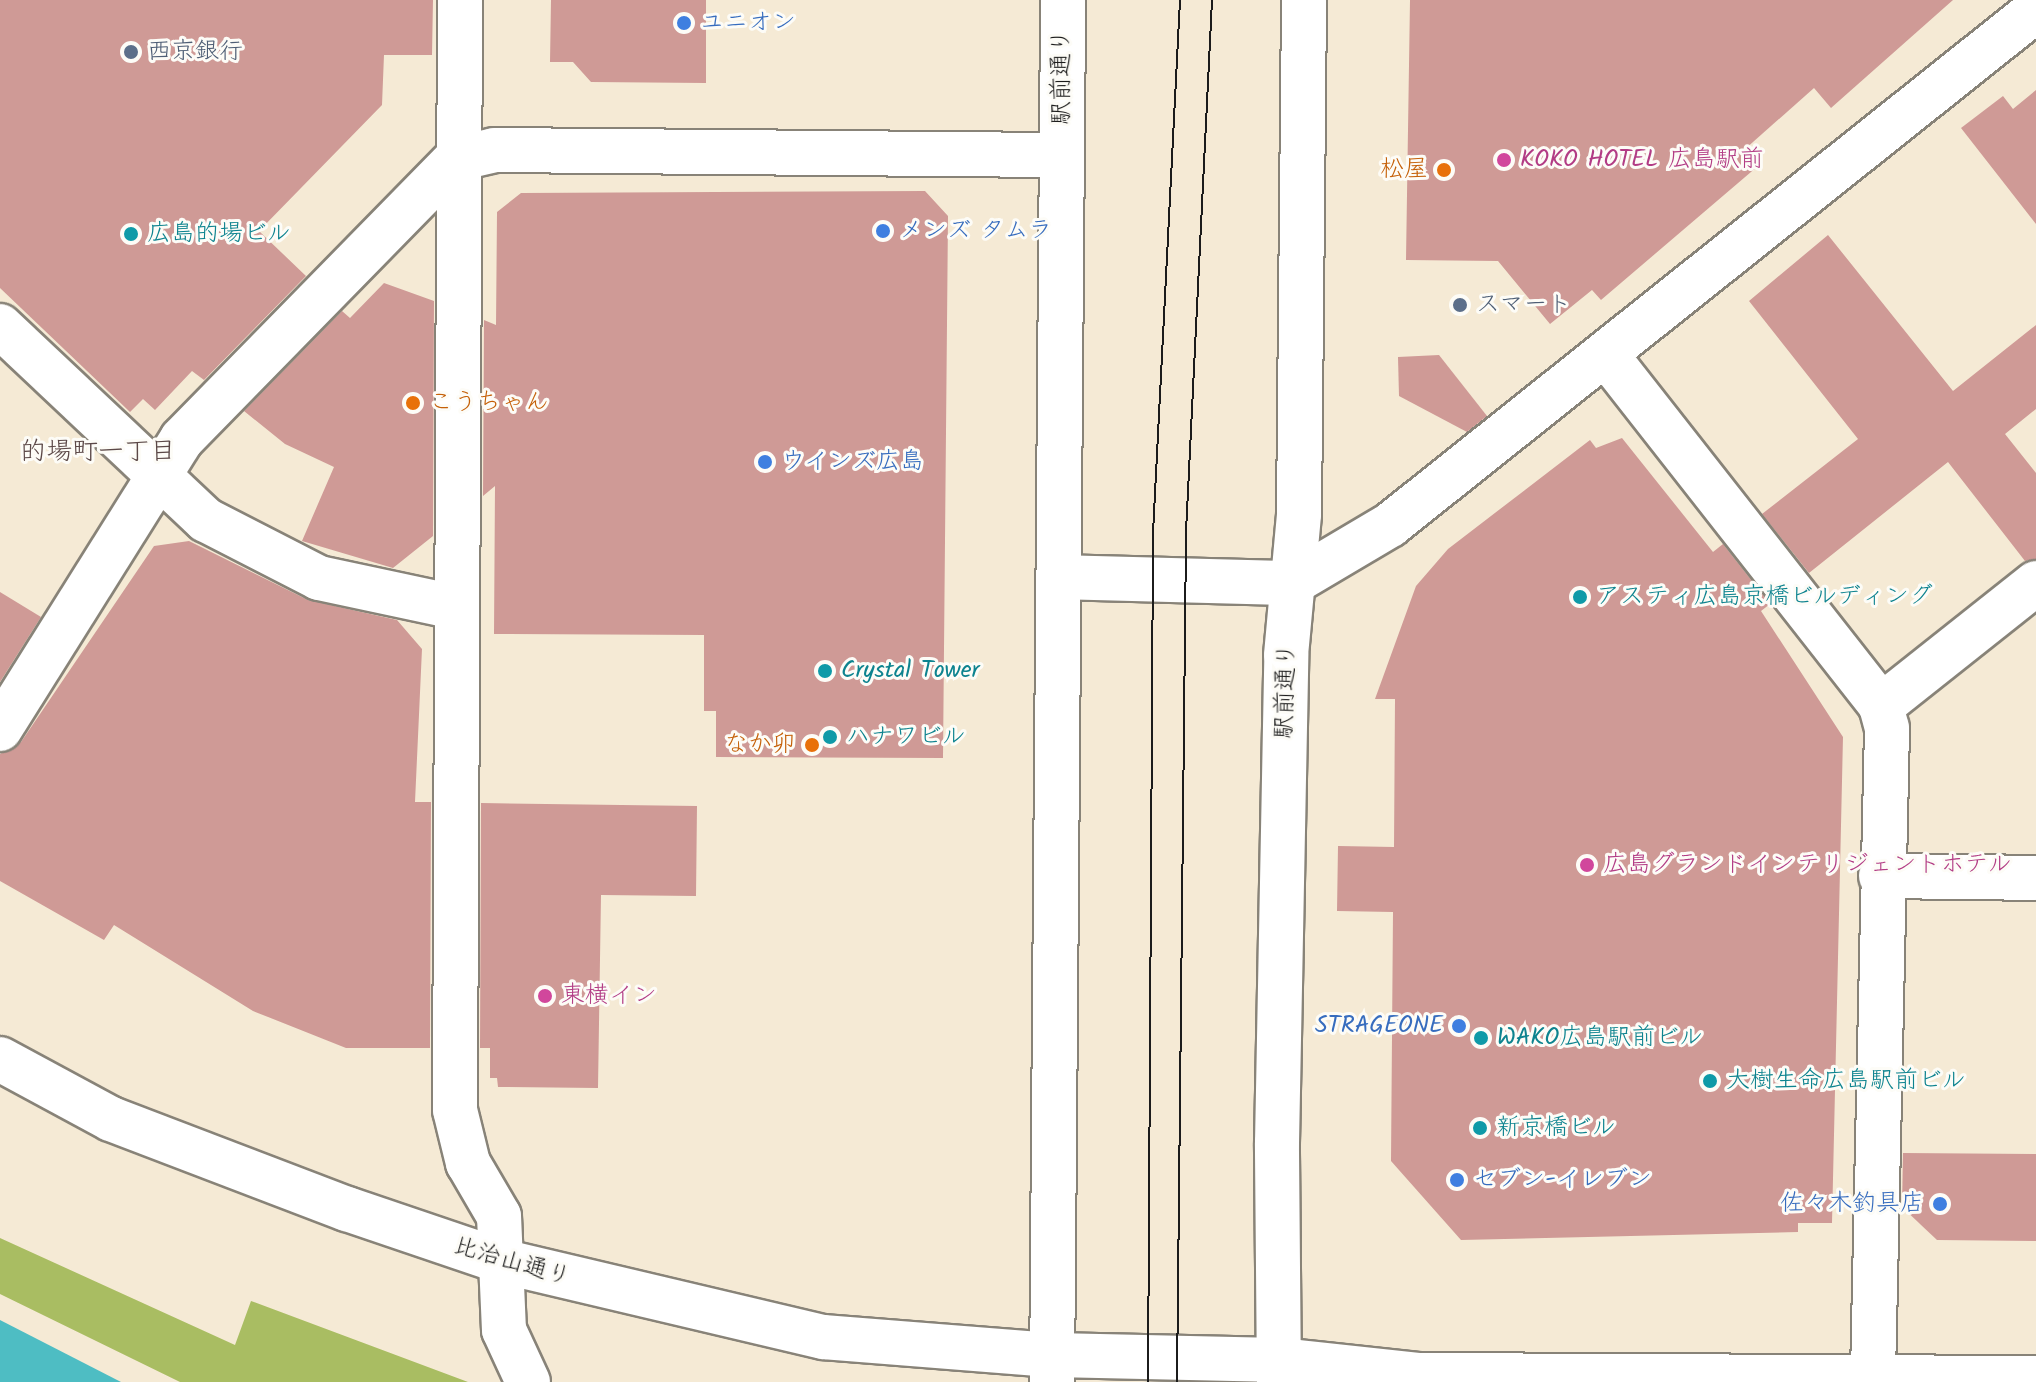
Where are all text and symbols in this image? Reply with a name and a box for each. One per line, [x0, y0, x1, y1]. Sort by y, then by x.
place label: ユニオン [700, 9, 796, 37]
marker: ユニオン [675, 14, 693, 32]
street label: 駅前通り [1048, 29, 1076, 125]
place label: 西京銀行 [147, 38, 243, 66]
marker: 西京銀行 [122, 43, 140, 61]
place label: KOKO HOTEL 広島駅前 [1520, 146, 1764, 174]
marker: KOKO HOTEL 広島駅前 [1495, 151, 1513, 169]
place label: 松屋 [1380, 156, 1428, 184]
marker: 松屋 [1435, 161, 1453, 179]
place label: メンズ タムラ [899, 217, 1053, 245]
place label: 広島的場ビル [147, 220, 291, 248]
marker: メンズ タムラ [874, 222, 892, 240]
marker: 広島的場ビル [122, 225, 140, 243]
place label: スマート [1476, 291, 1572, 319]
marker: スマート [1451, 296, 1469, 314]
place label: こうちゃん [429, 389, 549, 417]
marker: こうちゃん [404, 394, 422, 412]
district label: 的場町一丁目 [20, 437, 176, 469]
place label: ウインズ広島 [781, 448, 925, 476]
marker: ウインズ広島 [756, 453, 774, 471]
place label: アスティ広島京橋ビルディング [1596, 583, 1932, 611]
marker: アスティ広島京橋ビルディング [1571, 588, 1589, 606]
street label: 駅前通り [1270, 643, 1302, 739]
place label: Crystal Tower [841, 657, 979, 685]
marker: Crystal Tower [816, 662, 834, 680]
place label: ハナワビル [846, 723, 966, 751]
marker: ハナワビル [821, 728, 839, 746]
place label: なか卯 [724, 731, 796, 759]
marker: なか卯 [803, 736, 821, 754]
place label: 広島グランドインテリジェントホテル [1603, 851, 2011, 879]
marker: 広島グランドインテリジェントホテル [1578, 856, 1596, 874]
place label: 東横イン [561, 982, 657, 1010]
marker: 東横イン [536, 987, 554, 1005]
place label: STRAGEONE [1315, 1012, 1443, 1040]
marker: STRAGEONE [1450, 1017, 1468, 1035]
place label: WAKO広島駅前ビル [1497, 1024, 1703, 1052]
marker: WAKO広島駅前ビル [1472, 1029, 1490, 1047]
place label: 大樹生命広島駅前ビル [1726, 1067, 1966, 1095]
marker: 大樹生命広島駅前ビル [1701, 1072, 1719, 1090]
place label: 新京橋ビル [1496, 1114, 1616, 1142]
marker: 新京橋ビル [1471, 1119, 1489, 1137]
place label: セブン-イレブン [1473, 1166, 1652, 1194]
marker: セブン-イレブン [1448, 1171, 1466, 1189]
place label: 佐々木釣具店 [1780, 1190, 1924, 1218]
marker: 佐々木釣具店 [1931, 1195, 1949, 1213]
street label: 比治山通り [450, 1232, 574, 1292]

